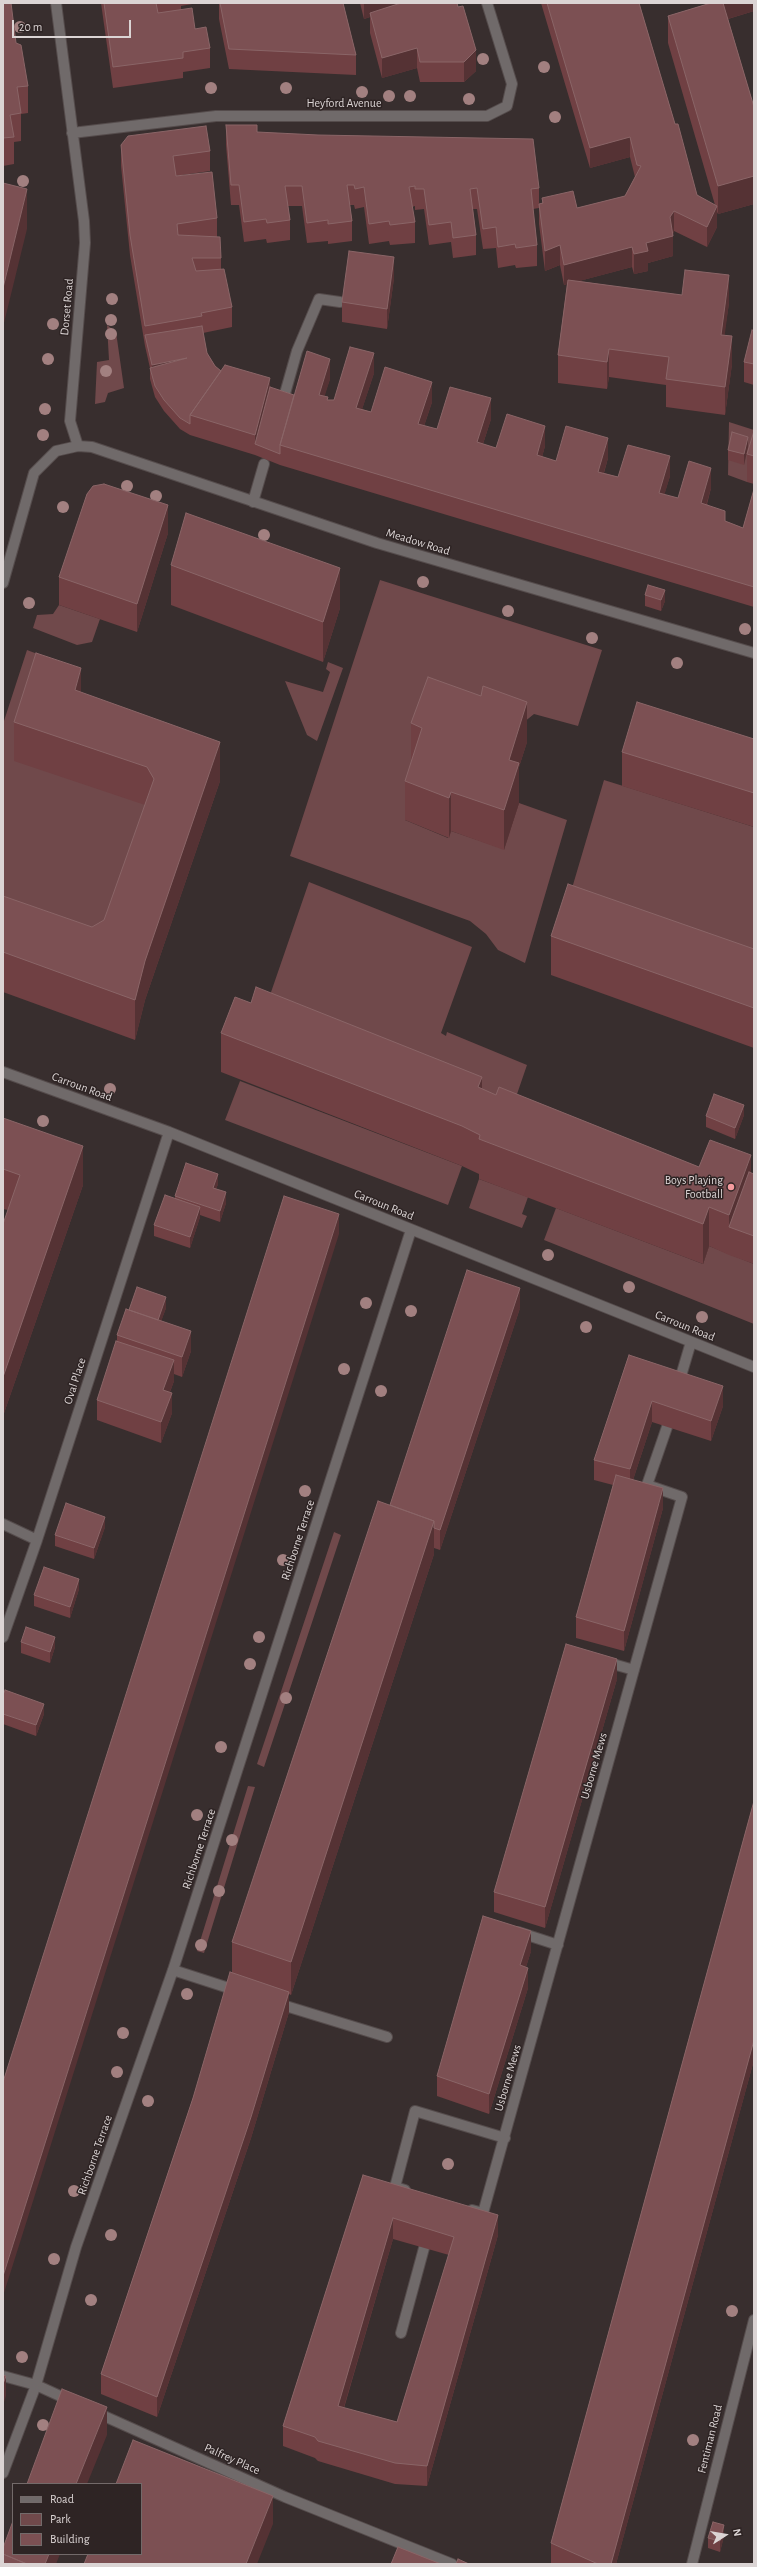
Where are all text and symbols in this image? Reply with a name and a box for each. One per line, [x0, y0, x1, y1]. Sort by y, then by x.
scale bar [14, 12, 133, 38]
text: 20 m [19, 21, 42, 33]
street label: Heyford Avenue [307, 96, 381, 110]
street label: Dorset Road [57, 278, 77, 336]
street label: Meadow Road [384, 525, 452, 559]
street label: Carroun Road [50, 1069, 114, 1105]
place label: Boys Playing Football [665, 1173, 723, 1201]
marker: Boys Playing Football [726, 1182, 736, 1192]
street label: Carroun Road [352, 1186, 416, 1224]
street label: Carroun Road [653, 1307, 717, 1345]
street label: Oval Place [61, 1356, 89, 1406]
street label: Richborne Terrace [278, 1498, 318, 1582]
street label: Usborne Mews [578, 1731, 610, 1801]
street label: Richborne Terrace [179, 1807, 219, 1891]
street label: Usborne Mews [492, 2043, 524, 2113]
street label: Richborne Terrace [75, 2113, 115, 2197]
street label: Fentiman Road [695, 2403, 725, 2475]
street label: Palfrey Place [202, 2440, 262, 2478]
legend [12, 2483, 142, 2555]
text: Road [50, 2493, 74, 2505]
text: Park [50, 2513, 71, 2525]
north arrow [705, 2515, 745, 2555]
text: N [731, 2528, 743, 2537]
text: Building [50, 2533, 90, 2545]

